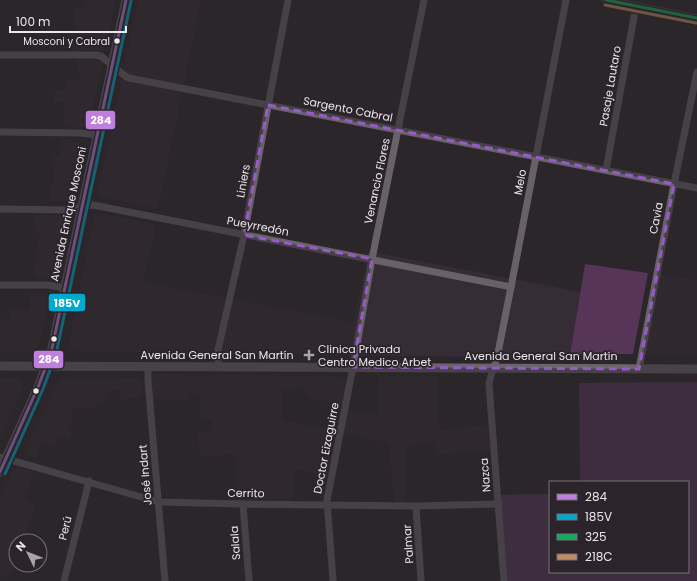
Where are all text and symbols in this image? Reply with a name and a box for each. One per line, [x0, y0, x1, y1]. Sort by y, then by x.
scale bar [10, 8, 126, 34]
text: 100 m [16, 13, 50, 30]
place label: Mosconi y Cabral [23, 34, 110, 49]
marker: Mosconi y Cabral [112, 36, 122, 46]
street label: Pasaje Lautaro [595, 45, 625, 127]
street label: Sargento Cabral [302, 92, 394, 126]
line badge: 284 [85, 110, 116, 130]
text: 284 [91, 112, 112, 128]
street label: Venancio Flores [360, 136, 394, 225]
street label: Avenida Enrique Mosconi [46, 145, 90, 283]
street label: Liniers [232, 163, 254, 199]
street label: Melo [510, 168, 530, 196]
street label: Cavia [645, 201, 667, 235]
street label: Pueyrredón [226, 212, 290, 240]
line badge: 185V [48, 293, 86, 312]
text: 185V [54, 295, 80, 311]
unlabelled marker [49, 334, 59, 344]
place label: Clinica Privada Centro Medico Arbet [318, 341, 431, 370]
street label: Avenida General San Martín [140, 347, 294, 363]
street label: Avenida General San Martín [464, 348, 618, 364]
marker: Clinica Privada Centro Medico Arbet [303, 349, 315, 361]
line badge: 284 [33, 350, 64, 369]
text: 284 [39, 351, 60, 367]
unlabelled marker [31, 386, 41, 396]
street label: Doctor Eizaguirre [309, 401, 343, 495]
street label: José Indart [134, 444, 156, 506]
street label: Nazca [476, 457, 494, 493]
legend [549, 481, 689, 573]
street label: Cerrito [227, 485, 265, 501]
text: 284 [585, 488, 607, 505]
text: 185V [585, 508, 612, 525]
street label: Perú [54, 514, 76, 542]
street label: Palmar [399, 524, 417, 564]
street label: Salala [226, 525, 244, 561]
text: 325 [585, 528, 607, 545]
north arrow [8, 533, 48, 573]
text: N [12, 538, 29, 555]
text: 218C [585, 548, 613, 565]

